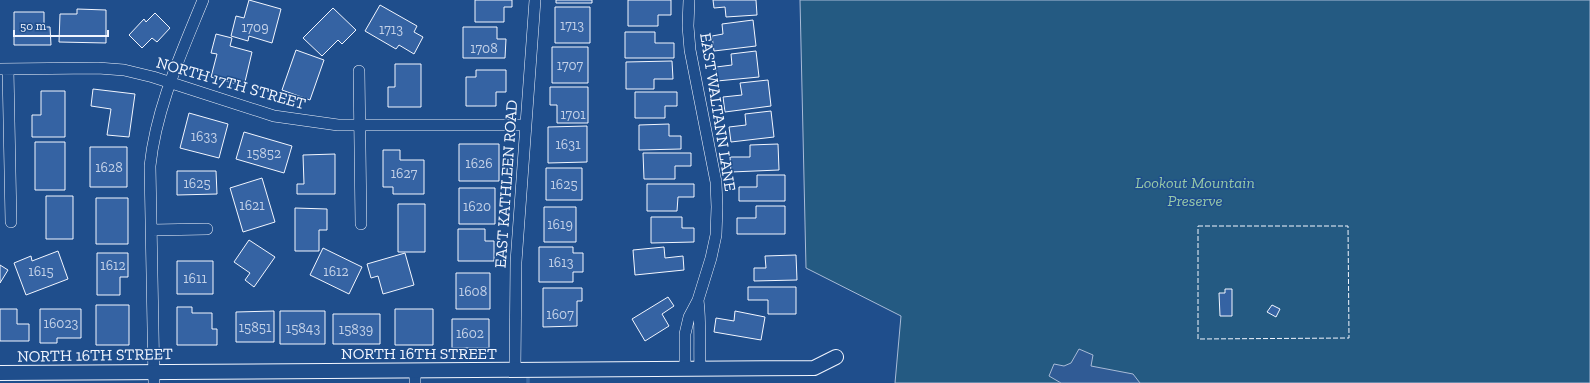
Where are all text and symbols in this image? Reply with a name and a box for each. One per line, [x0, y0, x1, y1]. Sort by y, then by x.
scale bar [14, 12, 108, 38]
house number: 1713 [560, 17, 584, 34]
text: 50 m [20, 19, 47, 33]
house number: 1709 [241, 19, 269, 36]
house number: 1713 [379, 21, 403, 38]
street label: EAST WALTANN LANE [696, 31, 740, 193]
house number: 1708 [470, 40, 498, 57]
street label: NORTH 17TH STREET [154, 53, 308, 113]
house number: 1707 [557, 57, 584, 74]
street label: EAST KATHLEEN ROAD [491, 99, 521, 269]
house number: 1701 [560, 106, 586, 123]
house number: 1633 [191, 128, 217, 145]
house number: 1631 [555, 136, 581, 153]
house number: 15852 [247, 145, 281, 162]
house number: 1626 [465, 155, 493, 172]
house number: 1628 [95, 159, 123, 176]
house number: 1627 [391, 165, 418, 182]
park label: Lookout Mountain Preserve [1135, 173, 1255, 210]
house number: 1625 [183, 175, 211, 192]
house number: 1625 [550, 176, 578, 193]
house number: 1621 [239, 197, 265, 214]
house number: 1620 [463, 198, 491, 215]
house number: 1619 [547, 216, 573, 233]
house number: 1613 [548, 254, 574, 271]
house number: 1612 [100, 257, 126, 274]
house number: 1615 [28, 263, 54, 280]
house number: 1612 [323, 263, 349, 280]
house number: 1611 [183, 270, 207, 287]
house number: 1608 [459, 283, 487, 300]
house number: 1607 [546, 306, 574, 323]
house number: 16023 [44, 315, 79, 332]
house number: 15851 [239, 319, 272, 336]
house number: 15843 [286, 320, 320, 337]
house number: 15839 [339, 321, 373, 338]
house number: 1602 [456, 325, 484, 342]
street label: NORTH 16TH STREET [17, 344, 173, 366]
street label: NORTH 16TH STREET [341, 344, 497, 363]

